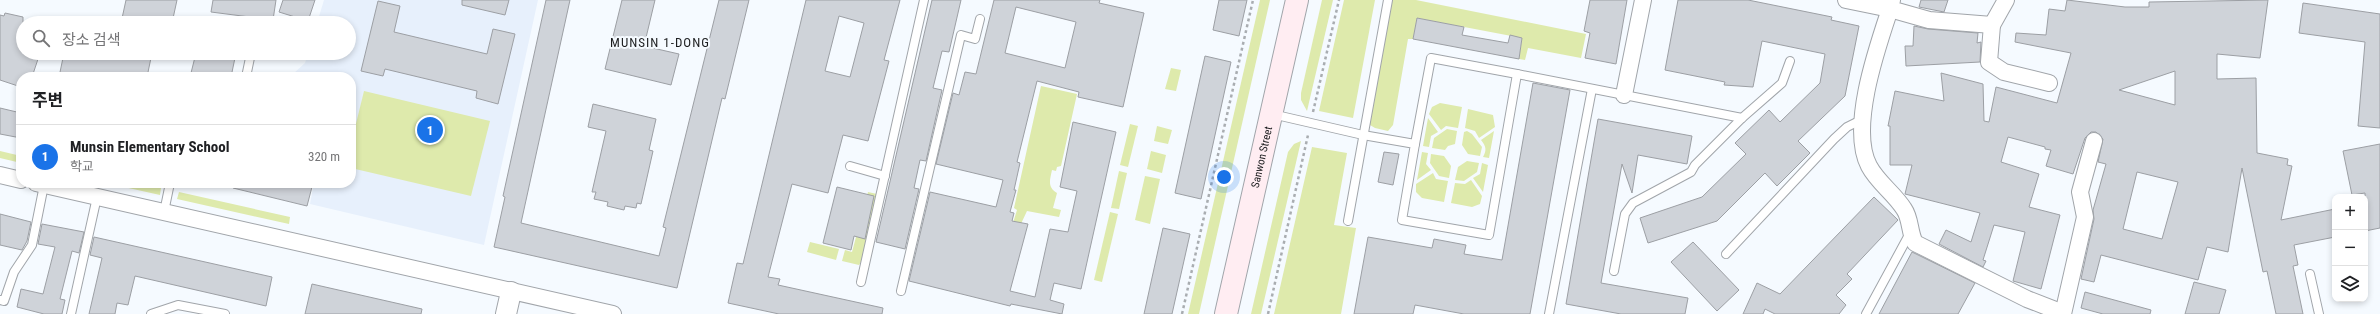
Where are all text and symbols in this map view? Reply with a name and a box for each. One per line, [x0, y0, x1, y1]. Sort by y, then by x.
search box [16, 16, 356, 60]
icon: search [30, 27, 52, 49]
text: 장소 검색 [62, 31, 121, 49]
district label: MUNSIN 1-DONG [610, 35, 710, 50]
text: 주변 [32, 90, 63, 110]
pin: 1 [417, 115, 443, 145]
street label: Sanwon Street [1249, 125, 1275, 189]
text: Munsin Elementary School [70, 138, 230, 156]
text: 1 [42, 149, 48, 164]
text: 320 m [308, 149, 340, 164]
text: 학교 [70, 159, 94, 174]
your location [1214, 167, 1234, 187]
map controls [2332, 194, 2368, 302]
button: + [2332, 194, 2368, 230]
button: − [2332, 230, 2368, 266]
button: layers [2332, 266, 2368, 302]

